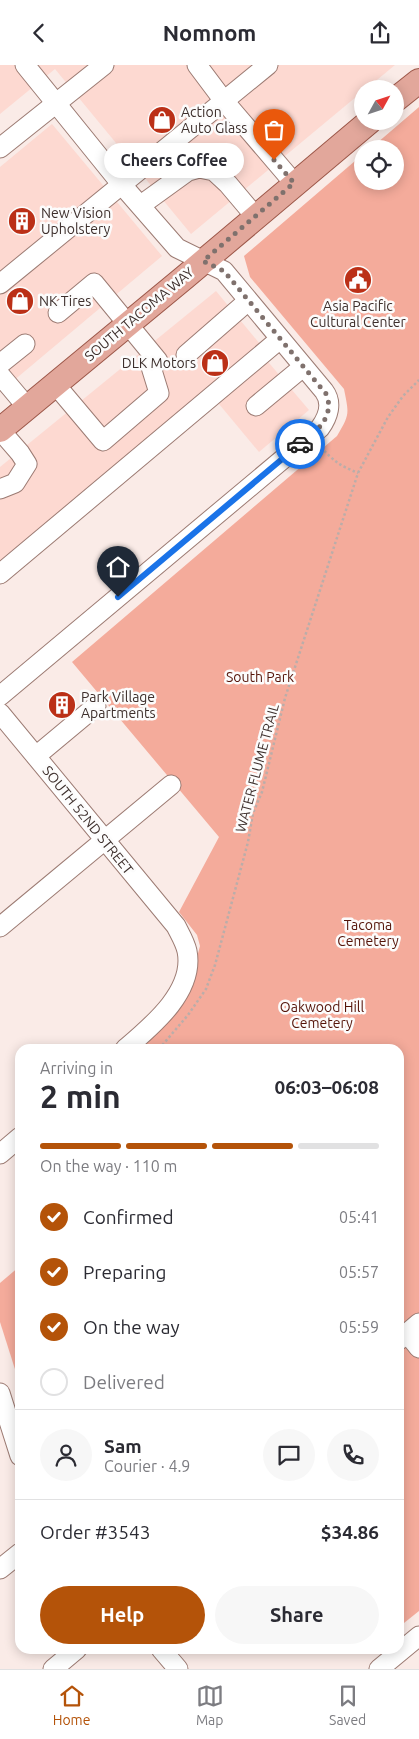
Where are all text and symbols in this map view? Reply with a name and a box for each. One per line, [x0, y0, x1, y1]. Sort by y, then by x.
icon: back [25, 19, 53, 47]
icon: share [366, 19, 394, 47]
text: Nomnom [163, 20, 256, 45]
north arrow [354, 80, 404, 130]
map controls [354, 80, 404, 190]
place label: Action Auto Glass [181, 104, 247, 136]
shop icon: Action Auto Glass [147, 105, 177, 135]
pin [253, 109, 295, 160]
icon: bag [260, 116, 288, 144]
button: locate [354, 140, 404, 190]
callout: Cheers Coffee [104, 143, 244, 177]
text: Cheers Coffee [120, 151, 228, 169]
place label: New Vision Upholstery [41, 205, 111, 237]
building icon: New Vision Upholstery [7, 206, 37, 236]
street label: SOUTH TACOMA WAY [81, 264, 197, 364]
public building icon: Asia Pacific Cultural Center [343, 265, 373, 295]
shop icon: NK Tires [5, 286, 35, 316]
place label: NK Tires [39, 293, 91, 309]
place label: Asia Pacific Cultural Center [310, 298, 407, 330]
shop icon: DLK Motors [200, 348, 230, 378]
place label: DLK Motors [122, 355, 196, 371]
courier [275, 419, 325, 469]
icon: car [286, 430, 314, 458]
pin [97, 546, 139, 597]
icon: home [104, 553, 132, 581]
park label: South Park [226, 669, 294, 685]
place label: Park Village Apartments [81, 689, 156, 721]
building icon: Park Village Apartments [47, 690, 77, 720]
street label: WATER FLUME TRAIL [232, 702, 282, 834]
street label: SOUTH 52ND STREET [39, 763, 137, 878]
park label: Tacoma Cemetery [337, 917, 399, 949]
park label: Oakwood Hill Cemetery [280, 999, 364, 1031]
text: Arriving in [40, 1059, 113, 1077]
text: 06:03–06:08 [274, 1076, 379, 1098]
text: 2 min [40, 1078, 121, 1114]
text: On the way · 110 m [40, 1157, 177, 1175]
icon: check [40, 1203, 68, 1231]
text: Confirmed [83, 1206, 174, 1228]
text: 05:41 [339, 1208, 379, 1226]
icon: check [40, 1258, 68, 1286]
text: Preparing [83, 1261, 167, 1283]
text: 05:57 [339, 1263, 379, 1281]
icon: check [40, 1313, 68, 1341]
text: On the way [83, 1316, 180, 1338]
text: 05:59 [339, 1318, 379, 1336]
text: Delivered [83, 1371, 165, 1393]
button: person [40, 1429, 92, 1481]
button: chat [263, 1429, 315, 1481]
button: phone [327, 1429, 379, 1481]
text: Sam [104, 1435, 142, 1457]
text: Courier · 4.9 [104, 1457, 190, 1475]
text: Order #3543 [40, 1521, 150, 1543]
text: $34.86 [321, 1521, 379, 1543]
button: Help [40, 1586, 205, 1644]
button: Share [215, 1586, 379, 1644]
tab: Home [53, 1682, 90, 1728]
tab: Map [196, 1682, 224, 1728]
tab: Saved [329, 1682, 366, 1728]

